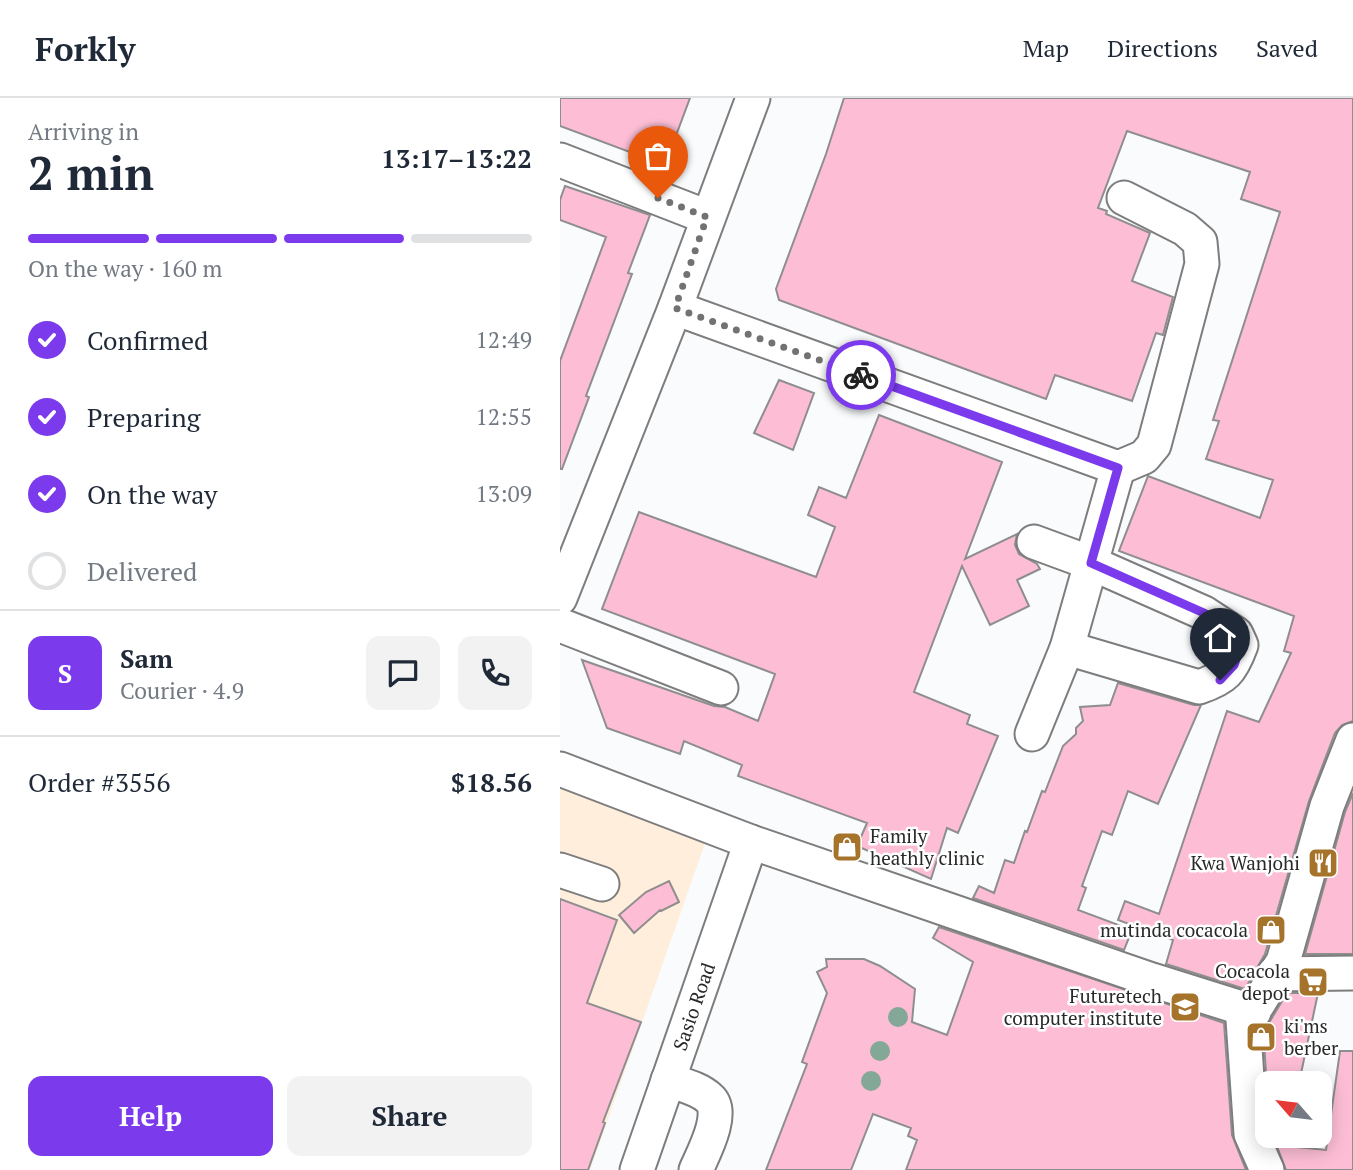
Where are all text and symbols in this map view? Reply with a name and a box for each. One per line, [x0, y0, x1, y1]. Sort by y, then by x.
text: Forkly [35, 27, 135, 70]
text: Map [1023, 32, 1069, 64]
text: Directions [1107, 32, 1218, 64]
text: Saved [1256, 32, 1318, 64]
text: Arriving in [28, 116, 139, 147]
pin [628, 126, 688, 198]
icon: bag [639, 137, 677, 175]
text: 13:17–13:22 [381, 141, 532, 175]
text: 2 min [28, 142, 154, 203]
text: On the way · 160 m [28, 253, 222, 284]
icon: check [28, 321, 66, 359]
text: Confirmed [87, 323, 208, 357]
text: 12:49 [475, 324, 532, 355]
courier [826, 340, 896, 410]
icon: bike [842, 356, 880, 394]
icon: check [28, 398, 66, 436]
text: Preparing [87, 400, 200, 434]
text: 12:55 [475, 401, 532, 432]
icon: check [28, 475, 66, 513]
text: On the way [87, 477, 218, 511]
text: 13:09 [475, 478, 532, 509]
text: Delivered [87, 554, 197, 588]
pin [1190, 608, 1250, 680]
icon: home [1201, 619, 1239, 657]
button: chat [366, 636, 440, 710]
button: phone [458, 636, 532, 710]
text: Sam [120, 641, 173, 675]
text: S [58, 656, 72, 690]
text: Courier · 4.9 [120, 675, 244, 706]
text: Order #3556 [28, 765, 170, 799]
text: $18.56 [451, 765, 532, 799]
place label: Family heathly clinic [870, 823, 985, 870]
shop icon: Family heathly clinic [830, 830, 864, 864]
restaurant icon: Kwa Wanjohi [1306, 846, 1340, 880]
place label: Kwa Wanjohi [1190, 850, 1300, 875]
shop icon: mutinda cocacola [1254, 913, 1288, 947]
place label: mutinda cocacola [1100, 917, 1248, 942]
place label: Cocacola depot [1215, 958, 1290, 1005]
street label: Sasio Road [667, 959, 720, 1054]
supermarket icon: Cocacola depot [1296, 965, 1330, 999]
place label: Futuretech computer institute [1004, 983, 1162, 1030]
school or university icon: Futuretech computer institute [1168, 990, 1202, 1024]
place label: ki'ms berber [1284, 1013, 1339, 1060]
shop icon: ki'ms berber [1244, 1020, 1278, 1054]
north arrow [1255, 1071, 1332, 1148]
map controls [1255, 1071, 1332, 1148]
button: Help [28, 1076, 273, 1156]
button: Share [287, 1076, 532, 1156]

